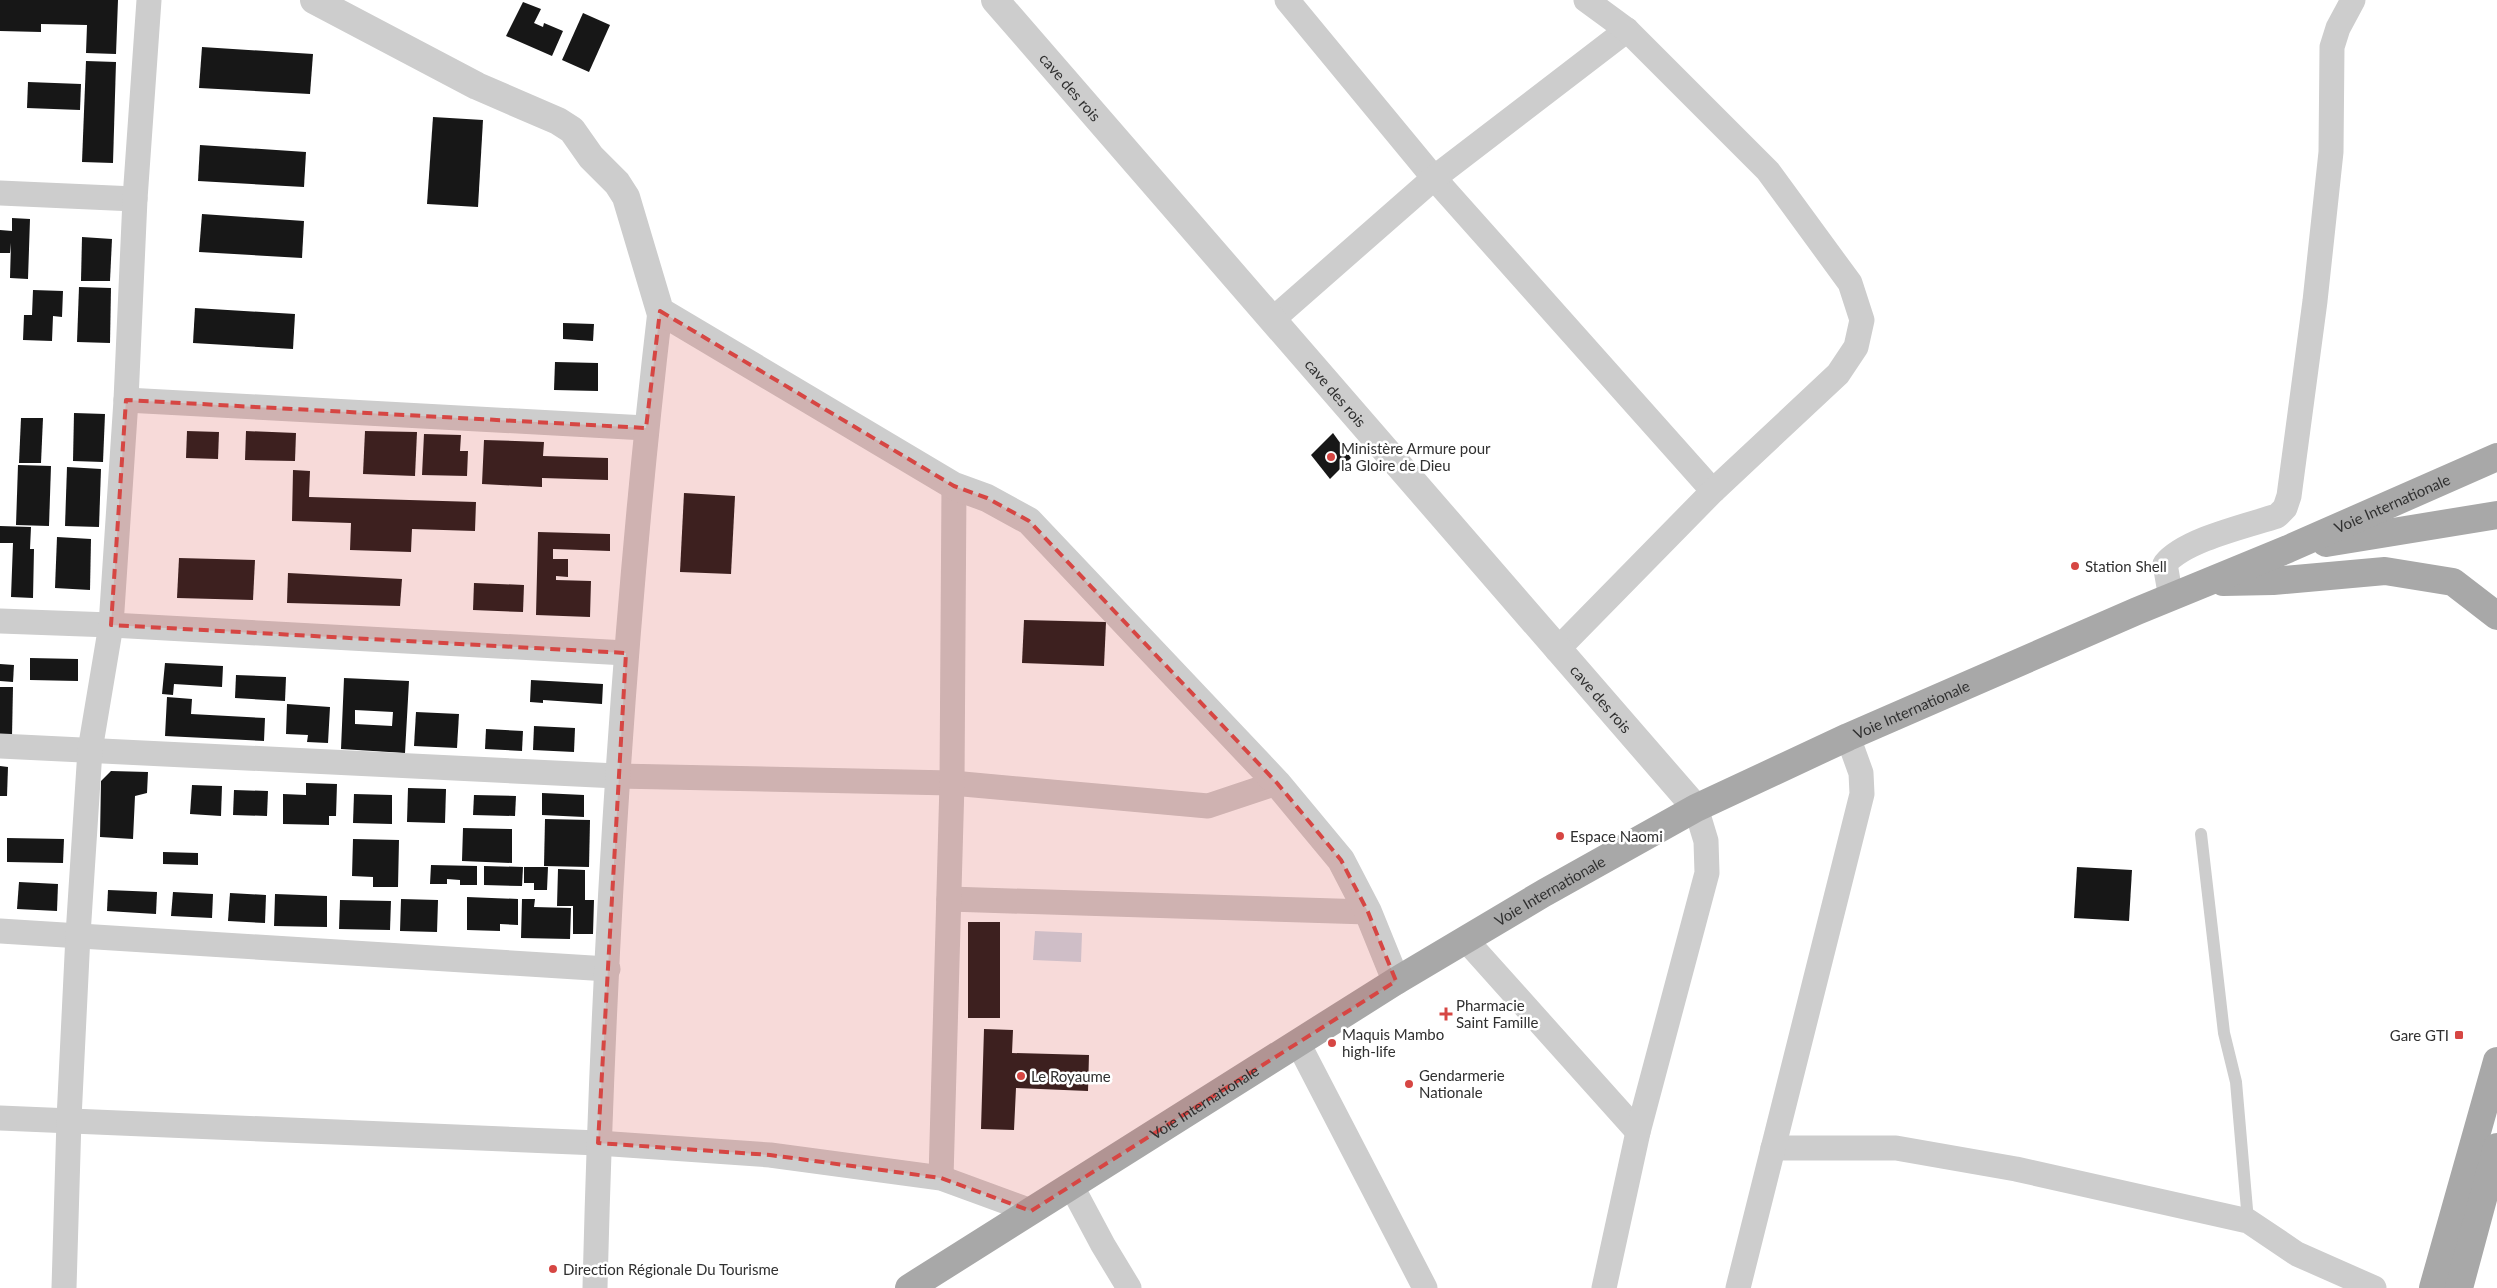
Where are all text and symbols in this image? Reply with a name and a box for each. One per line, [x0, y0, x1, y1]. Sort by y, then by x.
street label: cave des rois [1036, 49, 1105, 125]
street label: cave des rois [1301, 355, 1370, 430]
place label: Ministère Armure pour la Gloire de Dieu [1341, 439, 1491, 474]
marker: Ministère Armure pour la Gloire de Dieu [1325, 451, 1337, 463]
street label: Voie Internationale [2331, 470, 2453, 537]
place label: Station Shell [2085, 557, 2167, 575]
marker: Station Shell [2069, 560, 2081, 572]
street label: cave des rois [1567, 661, 1636, 736]
street label: Voie Internationale [1851, 676, 1972, 743]
place label: Espace Naomi [1570, 827, 1663, 845]
marker: Espace Naomi [1554, 830, 1566, 842]
street label: Voie Internationale [1491, 852, 1608, 930]
place label: Pharmacie Saint Famille [1456, 996, 1538, 1031]
marker: Pharmacie Saint Famille [1440, 1008, 1452, 1020]
place label: Maquis Mambo high-life [1342, 1025, 1444, 1060]
place label: Gare GTI [2390, 1026, 2449, 1044]
marker: Gare GTI [2453, 1029, 2465, 1041]
marker: Maquis Mambo high-life [1326, 1037, 1338, 1049]
street label: Voie Internationale [1147, 1061, 1262, 1143]
place label: Gendarmerie Nationale [1419, 1066, 1505, 1101]
place label: Le Royaume [1031, 1067, 1111, 1085]
marker: Le Royaume [1015, 1070, 1027, 1082]
marker: Gendarmerie Nationale [1403, 1078, 1415, 1090]
place label: Direction Régionale Du Tourisme [563, 1260, 779, 1278]
marker: Direction Régionale Du Tourisme [547, 1263, 559, 1275]

